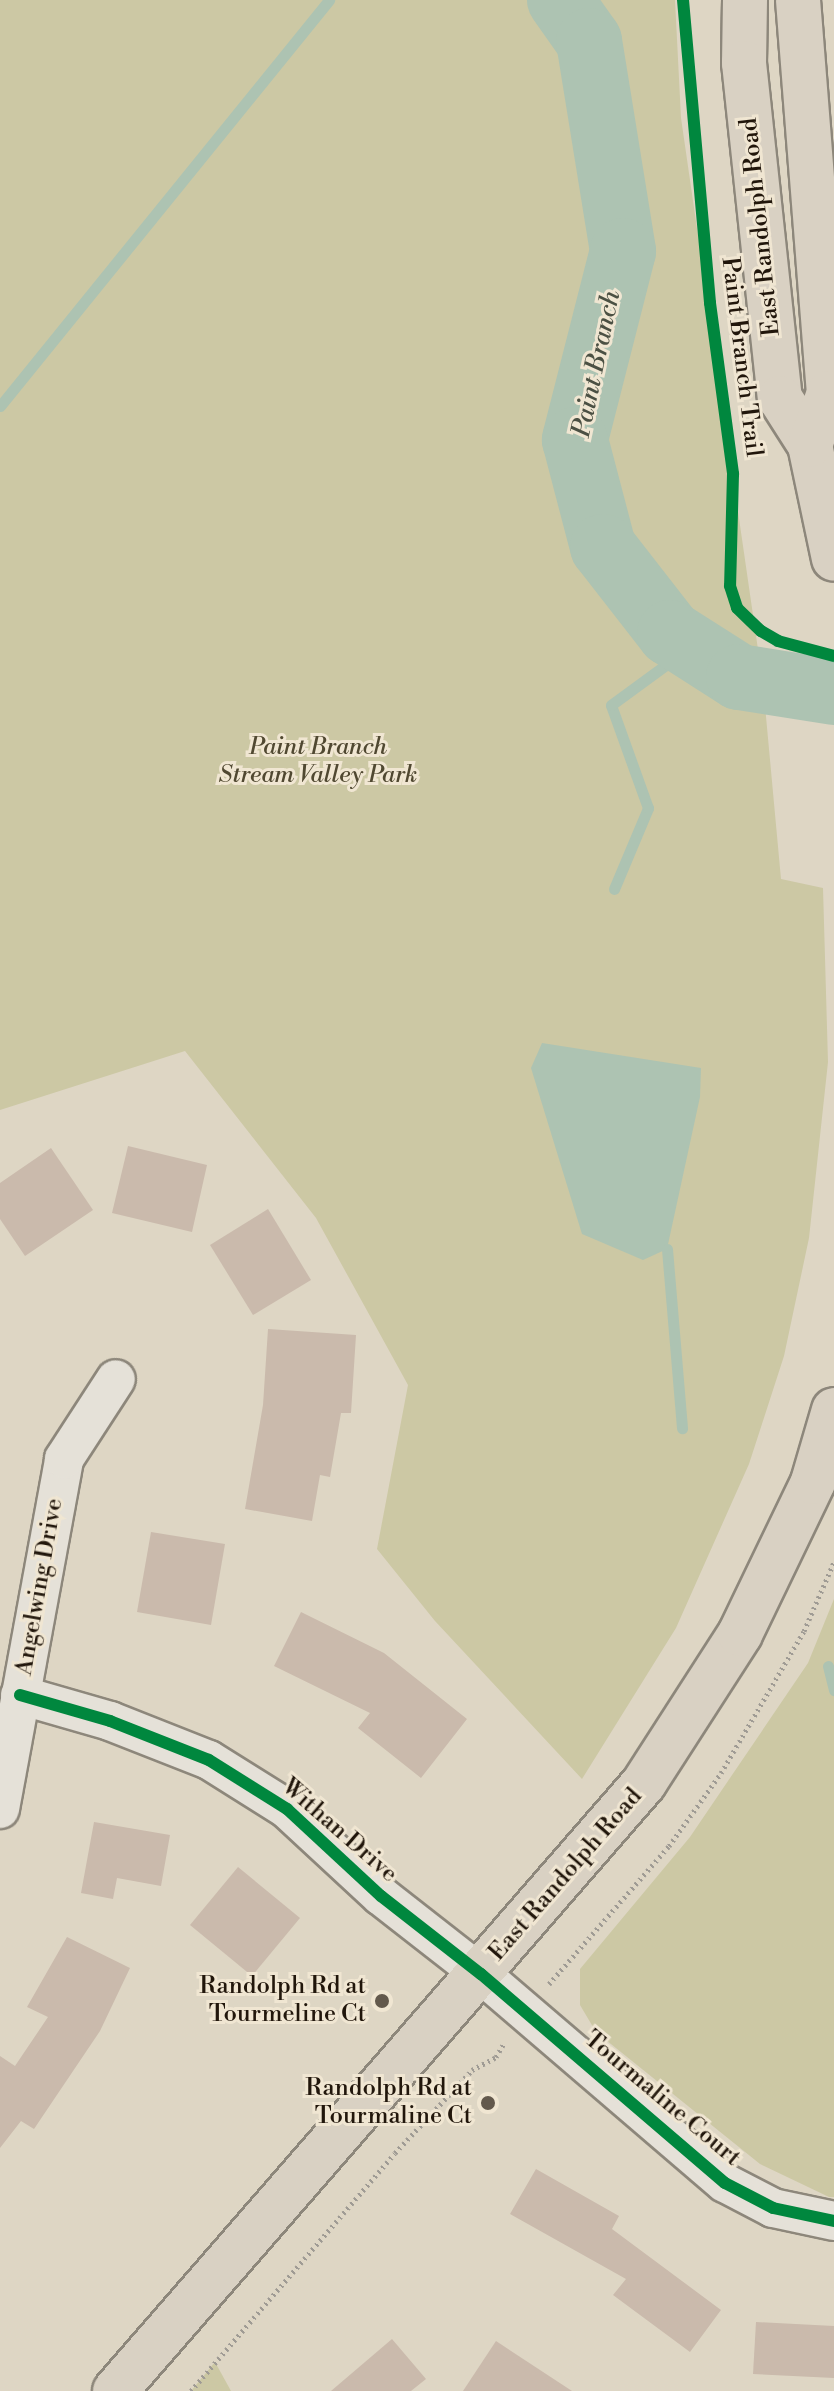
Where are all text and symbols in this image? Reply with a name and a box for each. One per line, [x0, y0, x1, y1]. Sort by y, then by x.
street label: East Randolph Road [735, 116, 787, 338]
street label: Paint Branch Trail [714, 255, 768, 459]
water label: Paint Branch [566, 288, 628, 440]
park label: Paint Branch Stream Valley Park [219, 734, 417, 790]
street label: Angelwing Drive [10, 1496, 70, 1678]
street label: Withan Drive [275, 1773, 403, 1889]
street label: East Randolph Road [483, 1783, 649, 1967]
place label: Randolph Rd at Tourmeline Ct [199, 1973, 366, 2029]
marker: Randolph Rd at Tourmeline Ct [373, 1992, 391, 2010]
street label: Tourmaline Court [578, 2025, 746, 2173]
place label: Randolph Rd at Tourmaline Ct [305, 2075, 472, 2131]
marker: Randolph Rd at Tourmaline Ct [479, 2094, 497, 2112]

